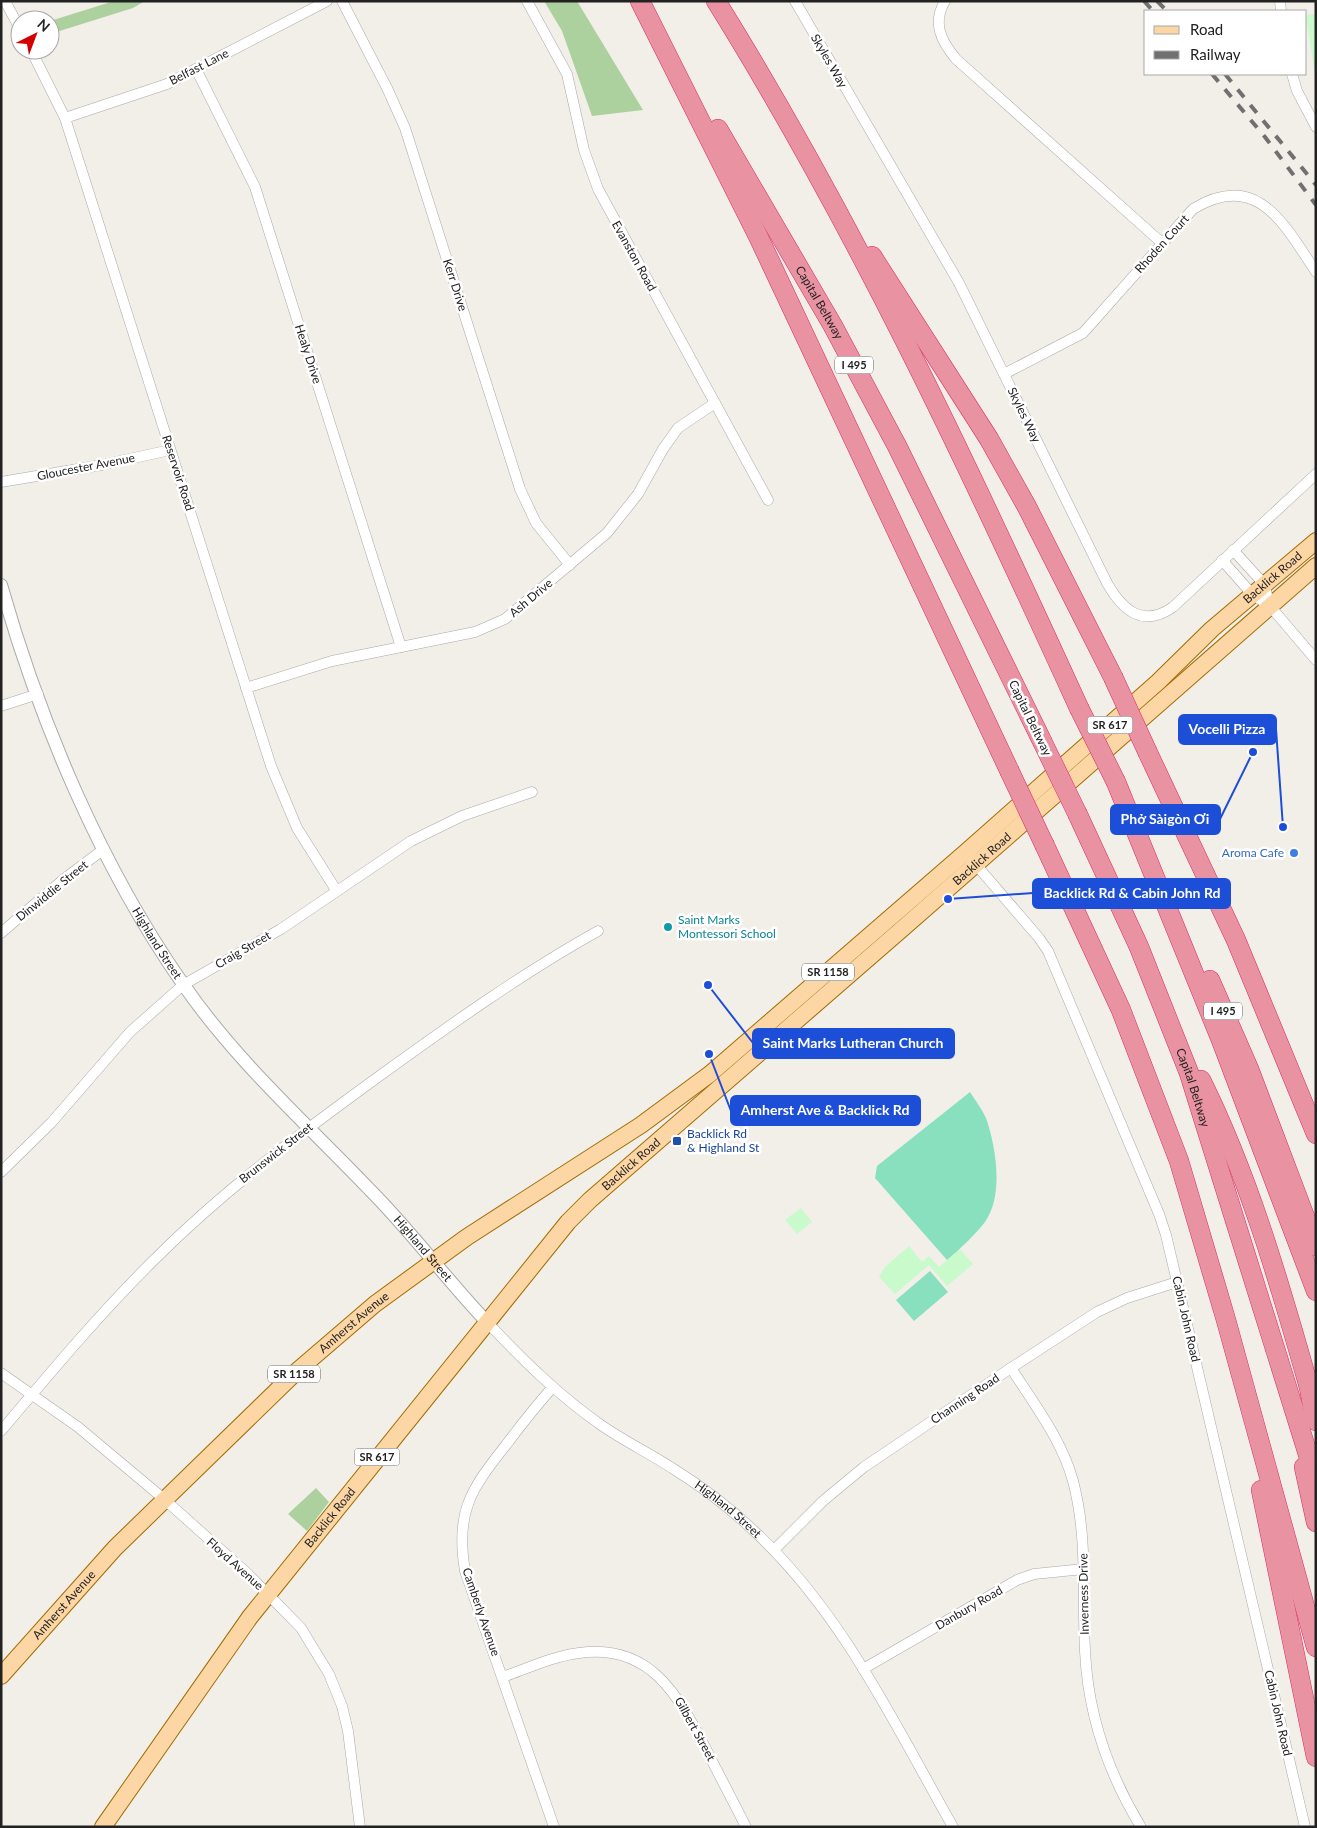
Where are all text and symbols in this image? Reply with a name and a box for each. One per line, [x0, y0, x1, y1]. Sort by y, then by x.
north arrow [10, 10, 60, 60]
legend [1144, 10, 1307, 75]
text: N [34, 15, 54, 35]
text: Road [1190, 20, 1223, 38]
street label: Skyles Way [808, 31, 851, 91]
street label: Belfast Lane [167, 45, 231, 88]
text: Railway [1190, 45, 1241, 63]
street label: Rhoden Court [1131, 211, 1192, 276]
street label: Evanston Road [609, 218, 660, 294]
street label: Kerr Drive [440, 257, 471, 313]
street label: Capital Beltway [793, 263, 847, 342]
street label: Healy Drive [292, 322, 325, 385]
road number: I 495 [835, 356, 873, 374]
street label: Skyles Way [1005, 385, 1045, 446]
street label: Reservoir Road [159, 433, 198, 513]
street label: Gloucester Avenue [36, 450, 136, 483]
street label: Backlick Road [1240, 548, 1305, 607]
street label: Ash Drive [506, 575, 555, 620]
street label: Capital Beltway [1006, 678, 1056, 759]
callout: Vocelli Pizza [1179, 715, 1276, 744]
road number: SR 617 [1088, 716, 1132, 734]
text: Vocelli Pizza [1188, 720, 1265, 737]
callout: Phở Sàigòn Ơi [1111, 805, 1220, 834]
text: Phở Sàigòn Ơi [1121, 810, 1209, 827]
street label: Backlick Road [949, 829, 1014, 888]
place label: Aroma Cafe [1222, 845, 1284, 860]
marker: Aroma Cafe [1288, 847, 1300, 859]
street label: Dinwiddie Street [13, 857, 91, 924]
callout: Backlick Rd & Cabin John Rd [1033, 879, 1230, 908]
text: Backlick Rd & Cabin John Rd [1044, 884, 1221, 901]
street label: Highland Street [129, 905, 186, 982]
place label: Saint Marks Montessori School [678, 912, 776, 941]
marker: Saint Marks Montessori School [662, 921, 674, 933]
street label: Craig Street [212, 927, 274, 972]
road number: SR 1158 [802, 964, 854, 980]
road number: I 495 [1204, 1002, 1242, 1019]
callout: Saint Marks Lutheran Church [753, 1029, 954, 1058]
text: Saint Marks Lutheran Church [763, 1034, 943, 1051]
street label: Capital Beltway [1173, 1046, 1214, 1130]
callout: Amherst Ave & Backlick Rd [731, 1096, 920, 1125]
text: Amherst Ave & Backlick Rd [740, 1101, 909, 1118]
street label: Brunswick Street [236, 1119, 316, 1186]
place label: Backlick Rd & Highland St [687, 1126, 760, 1155]
street label: Backlick Road [598, 1135, 663, 1193]
marker: Backlick Rd & Highland St [671, 1135, 683, 1147]
street label: Highland Street [391, 1212, 456, 1285]
street label: Cabin John Road [1169, 1274, 1204, 1363]
street label: Amherst Avenue [315, 1288, 392, 1356]
road number: SR 1158 [268, 1366, 320, 1382]
street label: Channing Road [928, 1370, 1002, 1427]
road number: SR 617 [354, 1448, 400, 1465]
street label: Highland Street [692, 1477, 765, 1541]
street label: Backlick Road [301, 1484, 358, 1550]
street label: Floyd Avenue [204, 1534, 267, 1593]
street label: Inverness Drive [1075, 1553, 1092, 1635]
street label: Camberly Avenue [459, 1566, 504, 1658]
street label: Amherst Avenue [29, 1567, 98, 1642]
street label: Danbury Road [933, 1582, 1005, 1633]
street label: Cabin John Road [1261, 1668, 1296, 1757]
street label: Gilbert Street [672, 1694, 720, 1764]

